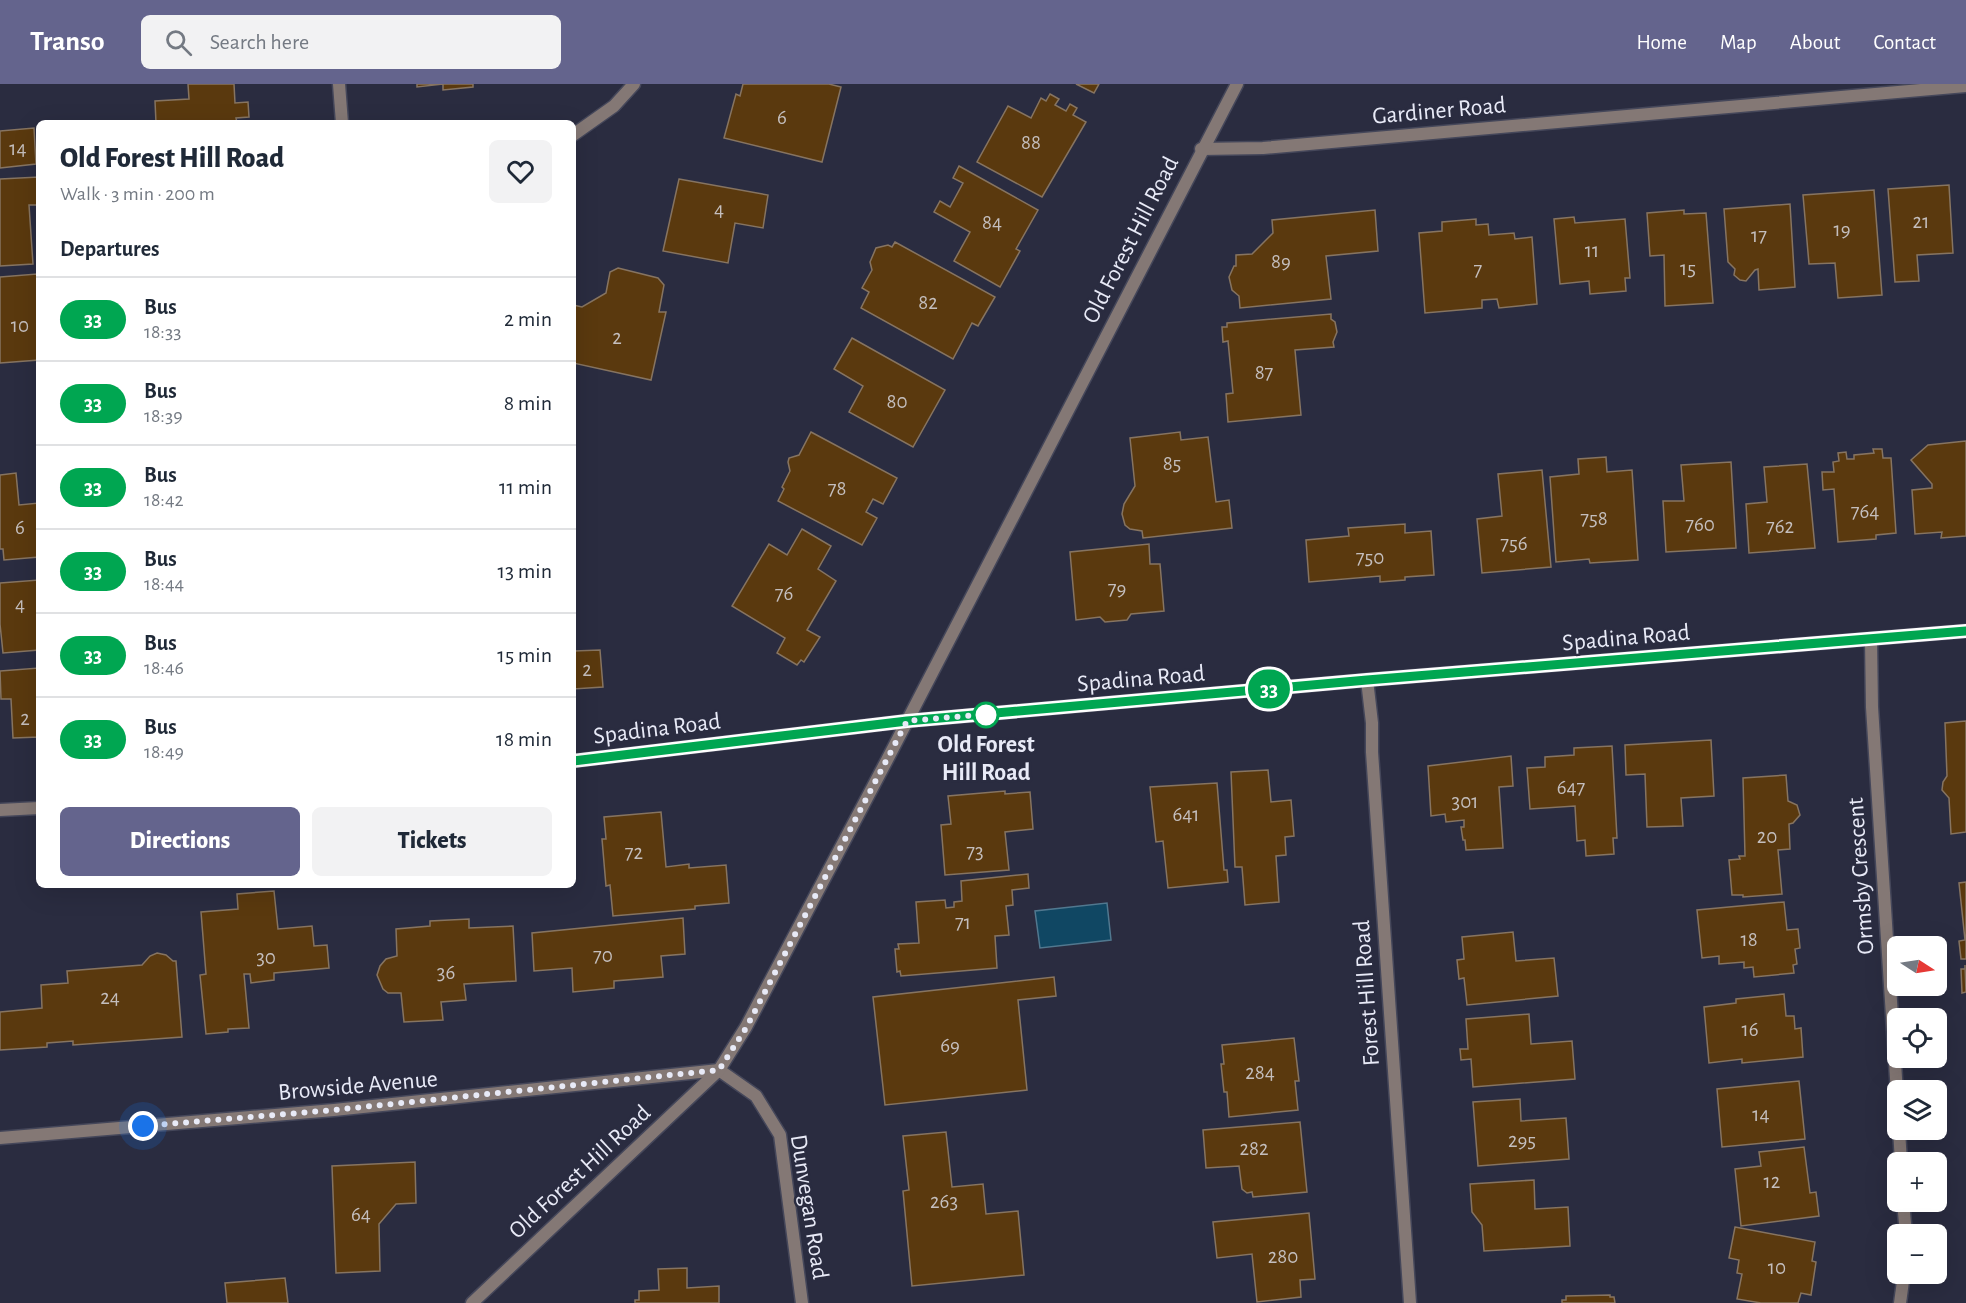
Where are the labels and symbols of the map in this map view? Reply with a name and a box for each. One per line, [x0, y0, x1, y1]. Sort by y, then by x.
street label: Gardiner Road [1371, 93, 1507, 129]
house number: 6 [777, 107, 787, 128]
house number: 88 [1021, 132, 1041, 153]
house number: 14 [9, 138, 27, 159]
street label: Old Forest Hill Road [1079, 153, 1183, 327]
house number: 4 [714, 199, 724, 220]
house number: 21 [1913, 211, 1929, 232]
house number: 84 [982, 212, 1002, 233]
house number: 19 [1833, 219, 1851, 240]
house number: 17 [1751, 225, 1767, 246]
house number: 11 [1585, 240, 1599, 261]
house number: 89 [1271, 251, 1291, 272]
house number: 15 [1680, 258, 1696, 279]
house number: 7 [1474, 259, 1483, 280]
house number: 82 [918, 292, 938, 313]
house number: 10 [11, 315, 29, 336]
house number: 2 [612, 327, 622, 348]
house number: 87 [1255, 362, 1274, 383]
house number: 80 [886, 391, 908, 412]
house number: 85 [1163, 453, 1181, 474]
house number: 78 [828, 478, 846, 499]
house number: 764 [1851, 501, 1879, 522]
house number: 758 [1580, 508, 1608, 529]
house number: 760 [1685, 514, 1715, 535]
house number: 762 [1766, 516, 1794, 537]
house number: 6 [15, 517, 25, 538]
house number: 756 [1500, 533, 1528, 554]
house number: 750 [1356, 547, 1384, 568]
house number: 79 [1108, 578, 1126, 599]
house number: 76 [775, 583, 793, 604]
house number: 4 [15, 594, 25, 615]
street label: Spadina Road [1561, 620, 1691, 656]
house number: 2 [582, 659, 592, 680]
street label: Spadina Road [1076, 661, 1206, 697]
line badge: 33 [1242, 670, 1296, 708]
marker: Old Forest Hill Road [973, 702, 999, 728]
house number: 2 [20, 708, 30, 729]
street label: Spadina Road [592, 709, 722, 749]
place label: Old Forest Hill Road [937, 733, 1035, 785]
house number: 647 [1557, 777, 1586, 798]
house number: 301 [1452, 791, 1478, 812]
street label: Ormsby Crescent [1844, 796, 1878, 955]
house number: 641 [1172, 804, 1200, 825]
house number: 20 [1757, 826, 1777, 847]
house number: 73 [966, 841, 984, 862]
house number: 72 [625, 842, 643, 863]
house number: 71 [955, 912, 971, 933]
street label: Forest Hill Road [1350, 919, 1384, 1067]
house number: 18 [1740, 929, 1758, 950]
north arrow [1887, 936, 1947, 996]
house number: 70 [593, 945, 613, 966]
house number: 30 [256, 947, 276, 968]
house number: 36 [437, 962, 455, 983]
house number: 24 [100, 987, 120, 1008]
house number: 16 [1741, 1019, 1759, 1040]
house number: 69 [940, 1035, 960, 1056]
house number: 284 [1245, 1062, 1275, 1083]
street label: Browside Avenue [277, 1067, 439, 1105]
street label: Old Forest Hill Road [505, 1101, 655, 1243]
house number: 14 [1752, 1104, 1770, 1125]
your location [128, 1111, 158, 1141]
house number: 295 [1508, 1130, 1536, 1151]
street label: Dunvegan Road [786, 1133, 832, 1281]
house number: 282 [1239, 1138, 1269, 1159]
house number: 12 [1764, 1171, 1780, 1192]
house number: 263 [930, 1191, 958, 1212]
house number: 64 [351, 1204, 371, 1225]
house number: 280 [1268, 1246, 1298, 1267]
house number: 10 [1768, 1257, 1786, 1278]

